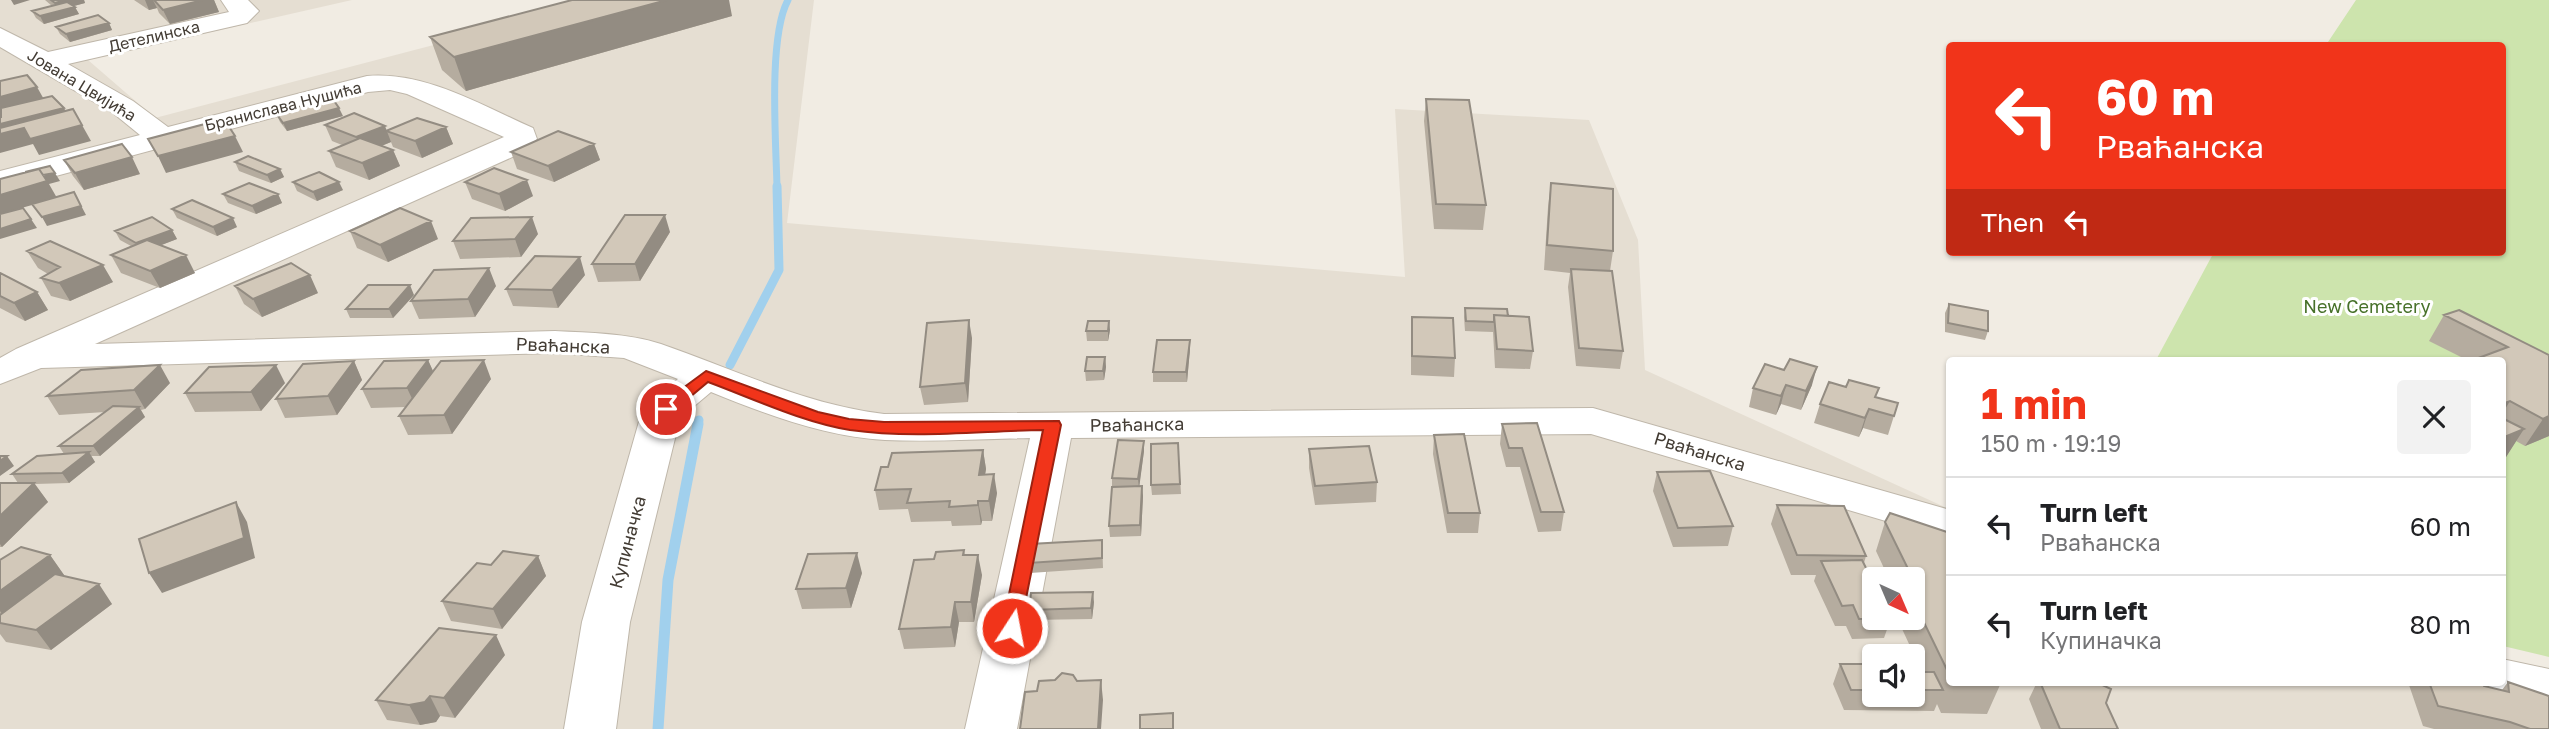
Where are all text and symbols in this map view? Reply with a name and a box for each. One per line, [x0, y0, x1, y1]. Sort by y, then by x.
street label: Детелинска [106, 16, 202, 56]
street label: Јована Цвијића [24, 45, 140, 125]
text: 60 m [2096, 67, 2214, 126]
icon: left [1981, 70, 2072, 161]
street label: Бранислава Нушића [202, 77, 364, 135]
text: Рваћанска [2096, 127, 2264, 165]
icon: left [2058, 203, 2096, 241]
text: Then [1981, 207, 2044, 238]
park label: New Cemetery [2303, 295, 2431, 317]
street label: Рваћанска [515, 332, 611, 358]
text: 1 min [1981, 378, 2087, 428]
pin [636, 379, 696, 439]
button: close [2397, 380, 2471, 454]
icon: arrive [647, 390, 685, 428]
street label: Рваћанска [1090, 412, 1184, 436]
street label: Рваћанска [1652, 427, 1748, 475]
text: 150 m · 19:19 [1981, 429, 2121, 457]
street label: Купиначка [604, 493, 650, 591]
text: Turn left [2040, 497, 2148, 528]
icon: left [1981, 507, 2019, 545]
text: 60 m [2410, 511, 2471, 542]
text: Рваћанска [2040, 528, 2161, 556]
north arrow [1862, 567, 1925, 630]
map controls [1862, 567, 1925, 707]
position arrow [975, 591, 1049, 665]
text: Turn left [2040, 595, 2148, 626]
icon: left [1981, 605, 2019, 643]
text: 80 m [2410, 609, 2471, 640]
text: Купиначка [2040, 626, 2162, 654]
button: sound [1862, 644, 1925, 707]

